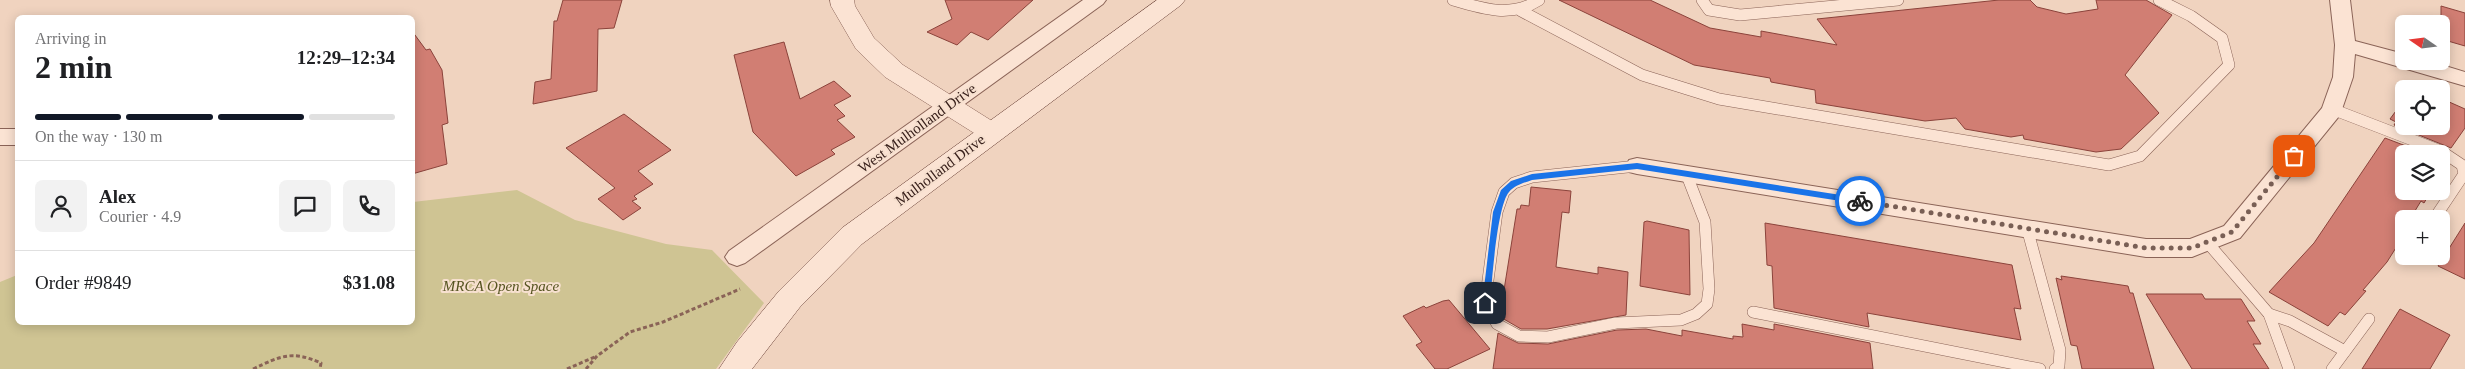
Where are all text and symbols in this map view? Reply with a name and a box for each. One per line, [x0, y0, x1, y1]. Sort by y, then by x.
north arrow [2395, 15, 2450, 70]
map controls [2395, 15, 2450, 265]
text: Arriving in [35, 30, 107, 47]
text: 12:29–12:34 [297, 47, 395, 68]
text: 2 min [35, 49, 112, 85]
street label: West Mulholland Drive [855, 79, 979, 177]
button: locate [2395, 80, 2450, 135]
text: On the way · 130 m [35, 128, 163, 145]
street label: Mulholland Drive [891, 130, 989, 210]
pin [2273, 135, 2315, 177]
icon: bag [2280, 142, 2308, 170]
button: layers [2395, 145, 2450, 200]
courier [1835, 176, 1885, 226]
button: person [35, 180, 87, 232]
button: chat [279, 180, 331, 232]
button: phone [343, 180, 395, 232]
text: Alex [99, 186, 136, 207]
icon: bike [1846, 187, 1874, 215]
text: Courier · 4.9 [99, 208, 181, 225]
button: + [2395, 210, 2450, 265]
text: Order #9849 [35, 272, 132, 293]
text: $31.08 [343, 272, 395, 293]
park label: MRCA Open Space [442, 278, 560, 294]
pin [1464, 282, 1506, 324]
icon: home [1471, 289, 1499, 317]

